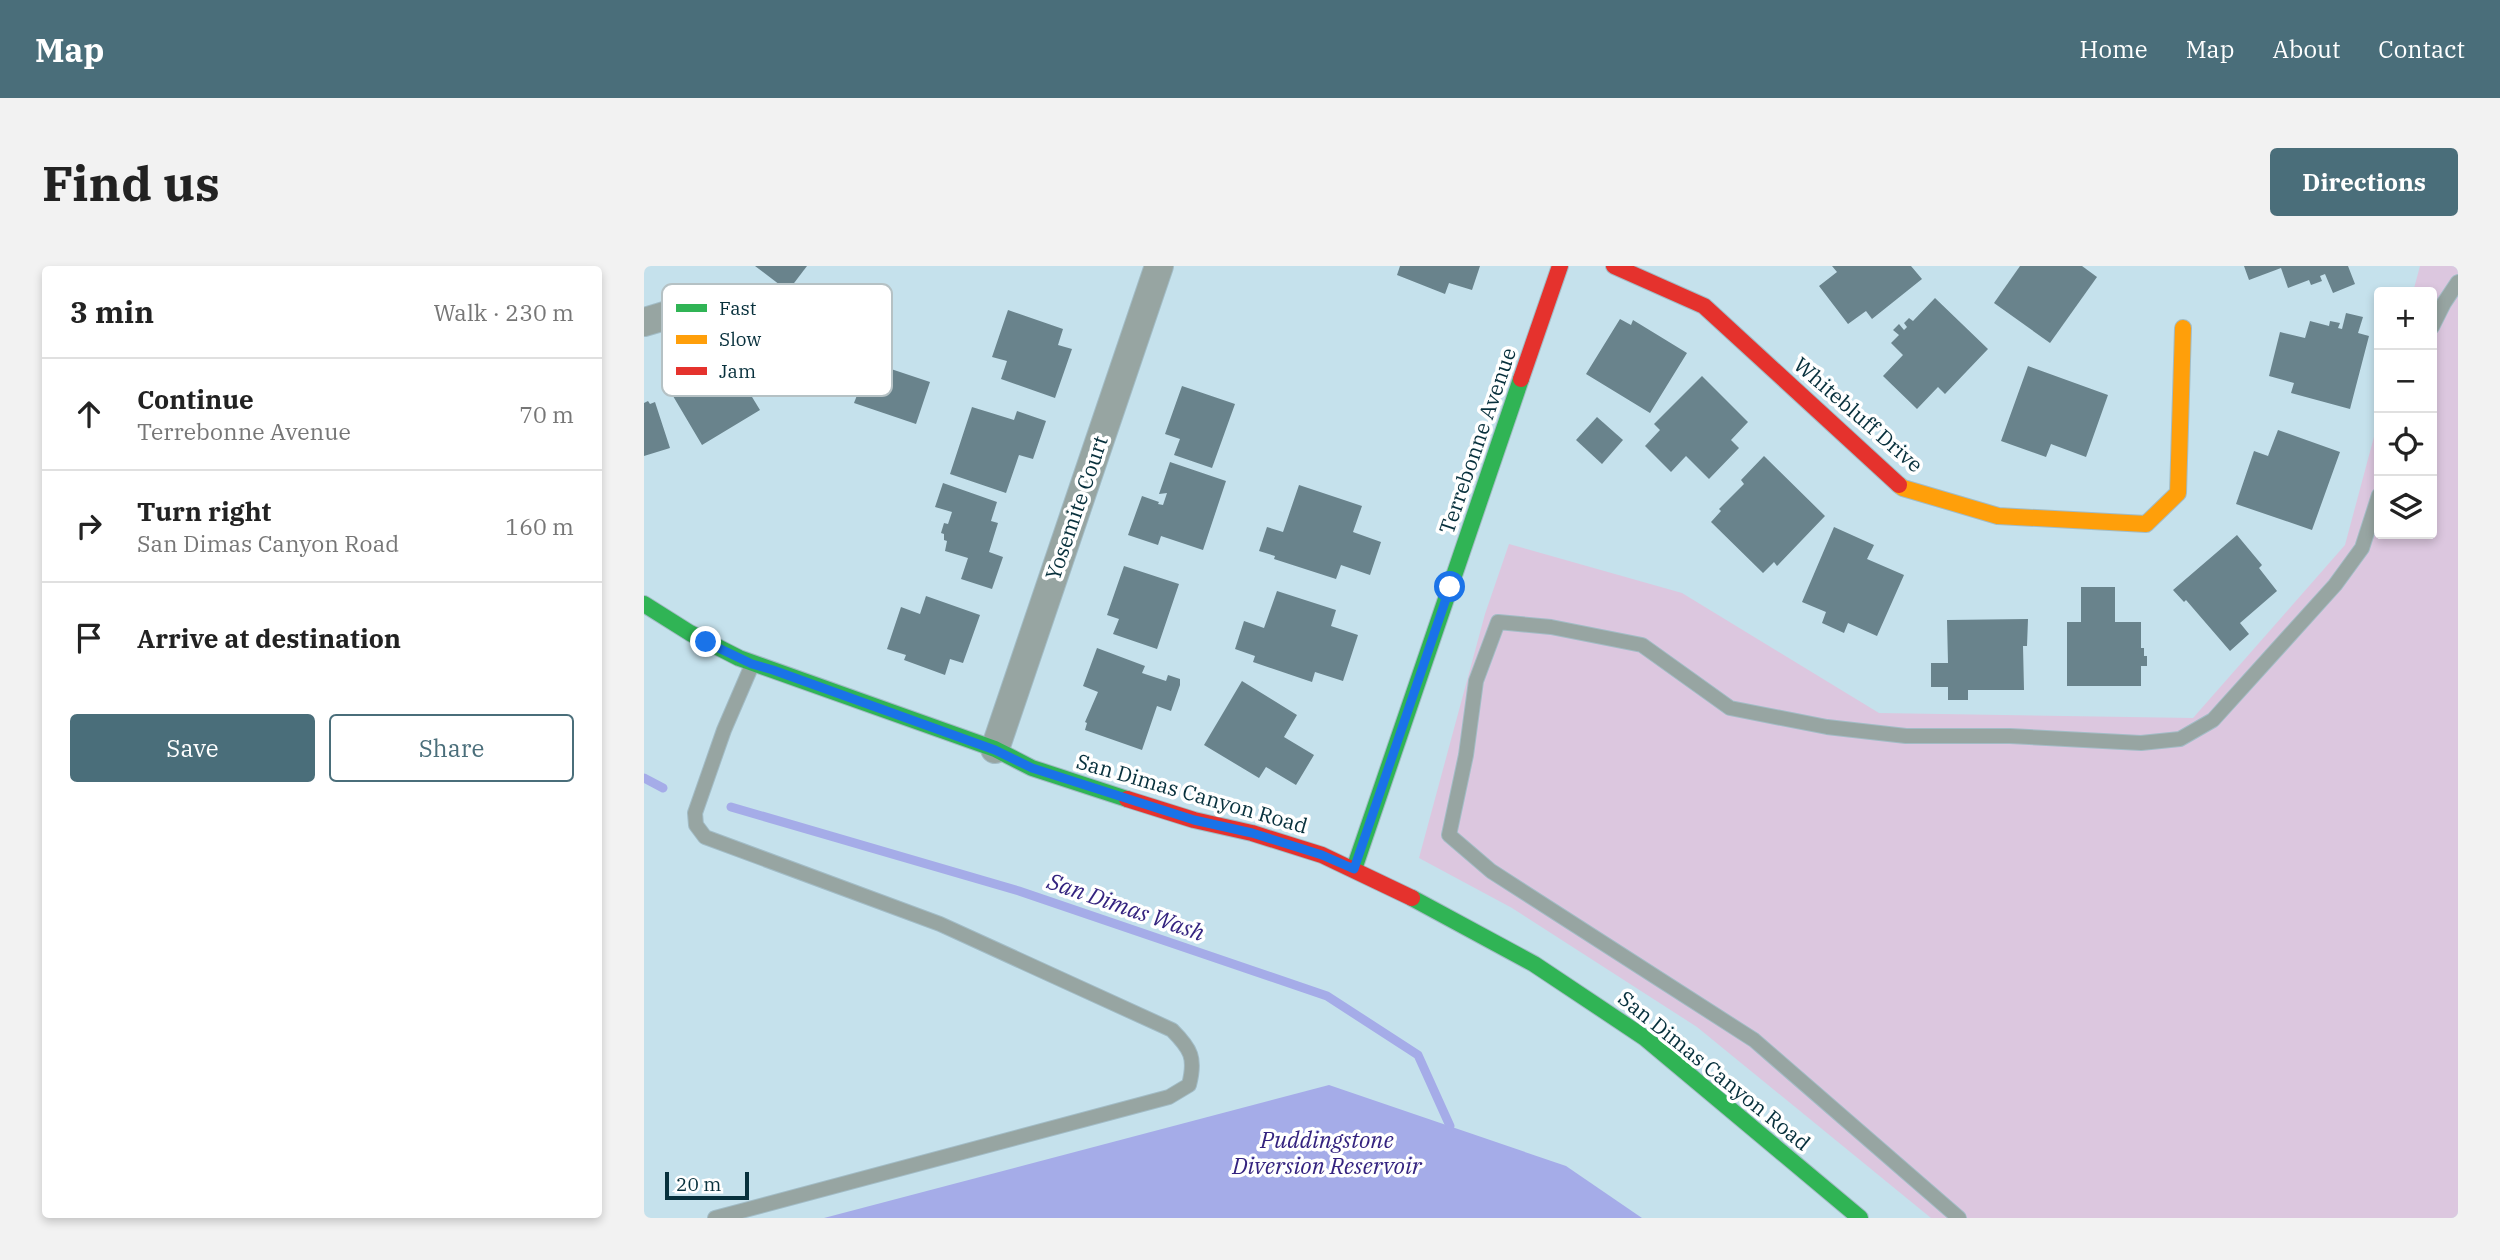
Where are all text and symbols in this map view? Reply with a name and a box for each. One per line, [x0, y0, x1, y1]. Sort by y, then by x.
text: Map [35, 28, 104, 71]
text: Home [2080, 33, 2148, 65]
text: Map [2186, 33, 2234, 65]
text: About [2272, 33, 2340, 65]
text: Contact [2378, 33, 2465, 65]
button: Directions [2270, 148, 2458, 216]
text: Find us [42, 151, 220, 214]
legend [662, 284, 892, 396]
map controls [2374, 287, 2437, 539]
button: + [2374, 287, 2437, 350]
text: 3 min [70, 292, 154, 331]
text: Fast [719, 296, 757, 320]
text: Walk · 230 m [433, 297, 574, 327]
text: Slow [719, 327, 761, 351]
street label: Terrebonne Avenue [1432, 344, 1522, 538]
street label: Whitebluff Drive [1788, 350, 1929, 478]
button: − [2374, 350, 2437, 413]
text: Jam [719, 359, 756, 383]
text: Continue [137, 382, 254, 416]
icon: ahead [70, 395, 108, 433]
text: 70 m [519, 399, 574, 429]
button: locate [2374, 413, 2437, 476]
text: Terrebonne Avenue [137, 416, 351, 446]
street label: Yosemite Court [1038, 432, 1114, 583]
button: layers [2374, 476, 2437, 539]
text: Turn right [137, 494, 271, 528]
icon: right [70, 507, 108, 545]
text: 160 m [505, 511, 574, 541]
text: San Dimas Canyon Road [137, 528, 399, 558]
route start [1434, 571, 1465, 602]
icon: arrive [70, 619, 108, 657]
text: Arrive at destination [137, 621, 401, 655]
route end [690, 626, 721, 657]
button: Save [70, 714, 315, 782]
button: Share [329, 714, 574, 782]
street label: San Dimas Canyon Road [1073, 747, 1311, 840]
water label: San Dimas Wash [1043, 865, 1209, 947]
street label: San Dimas Canyon Road [1613, 984, 1817, 1157]
water label: Puddingstone Diversion Reservoir [1231, 1124, 1423, 1180]
scale bar [665, 1169, 749, 1201]
text: 20 m [676, 1172, 721, 1196]

